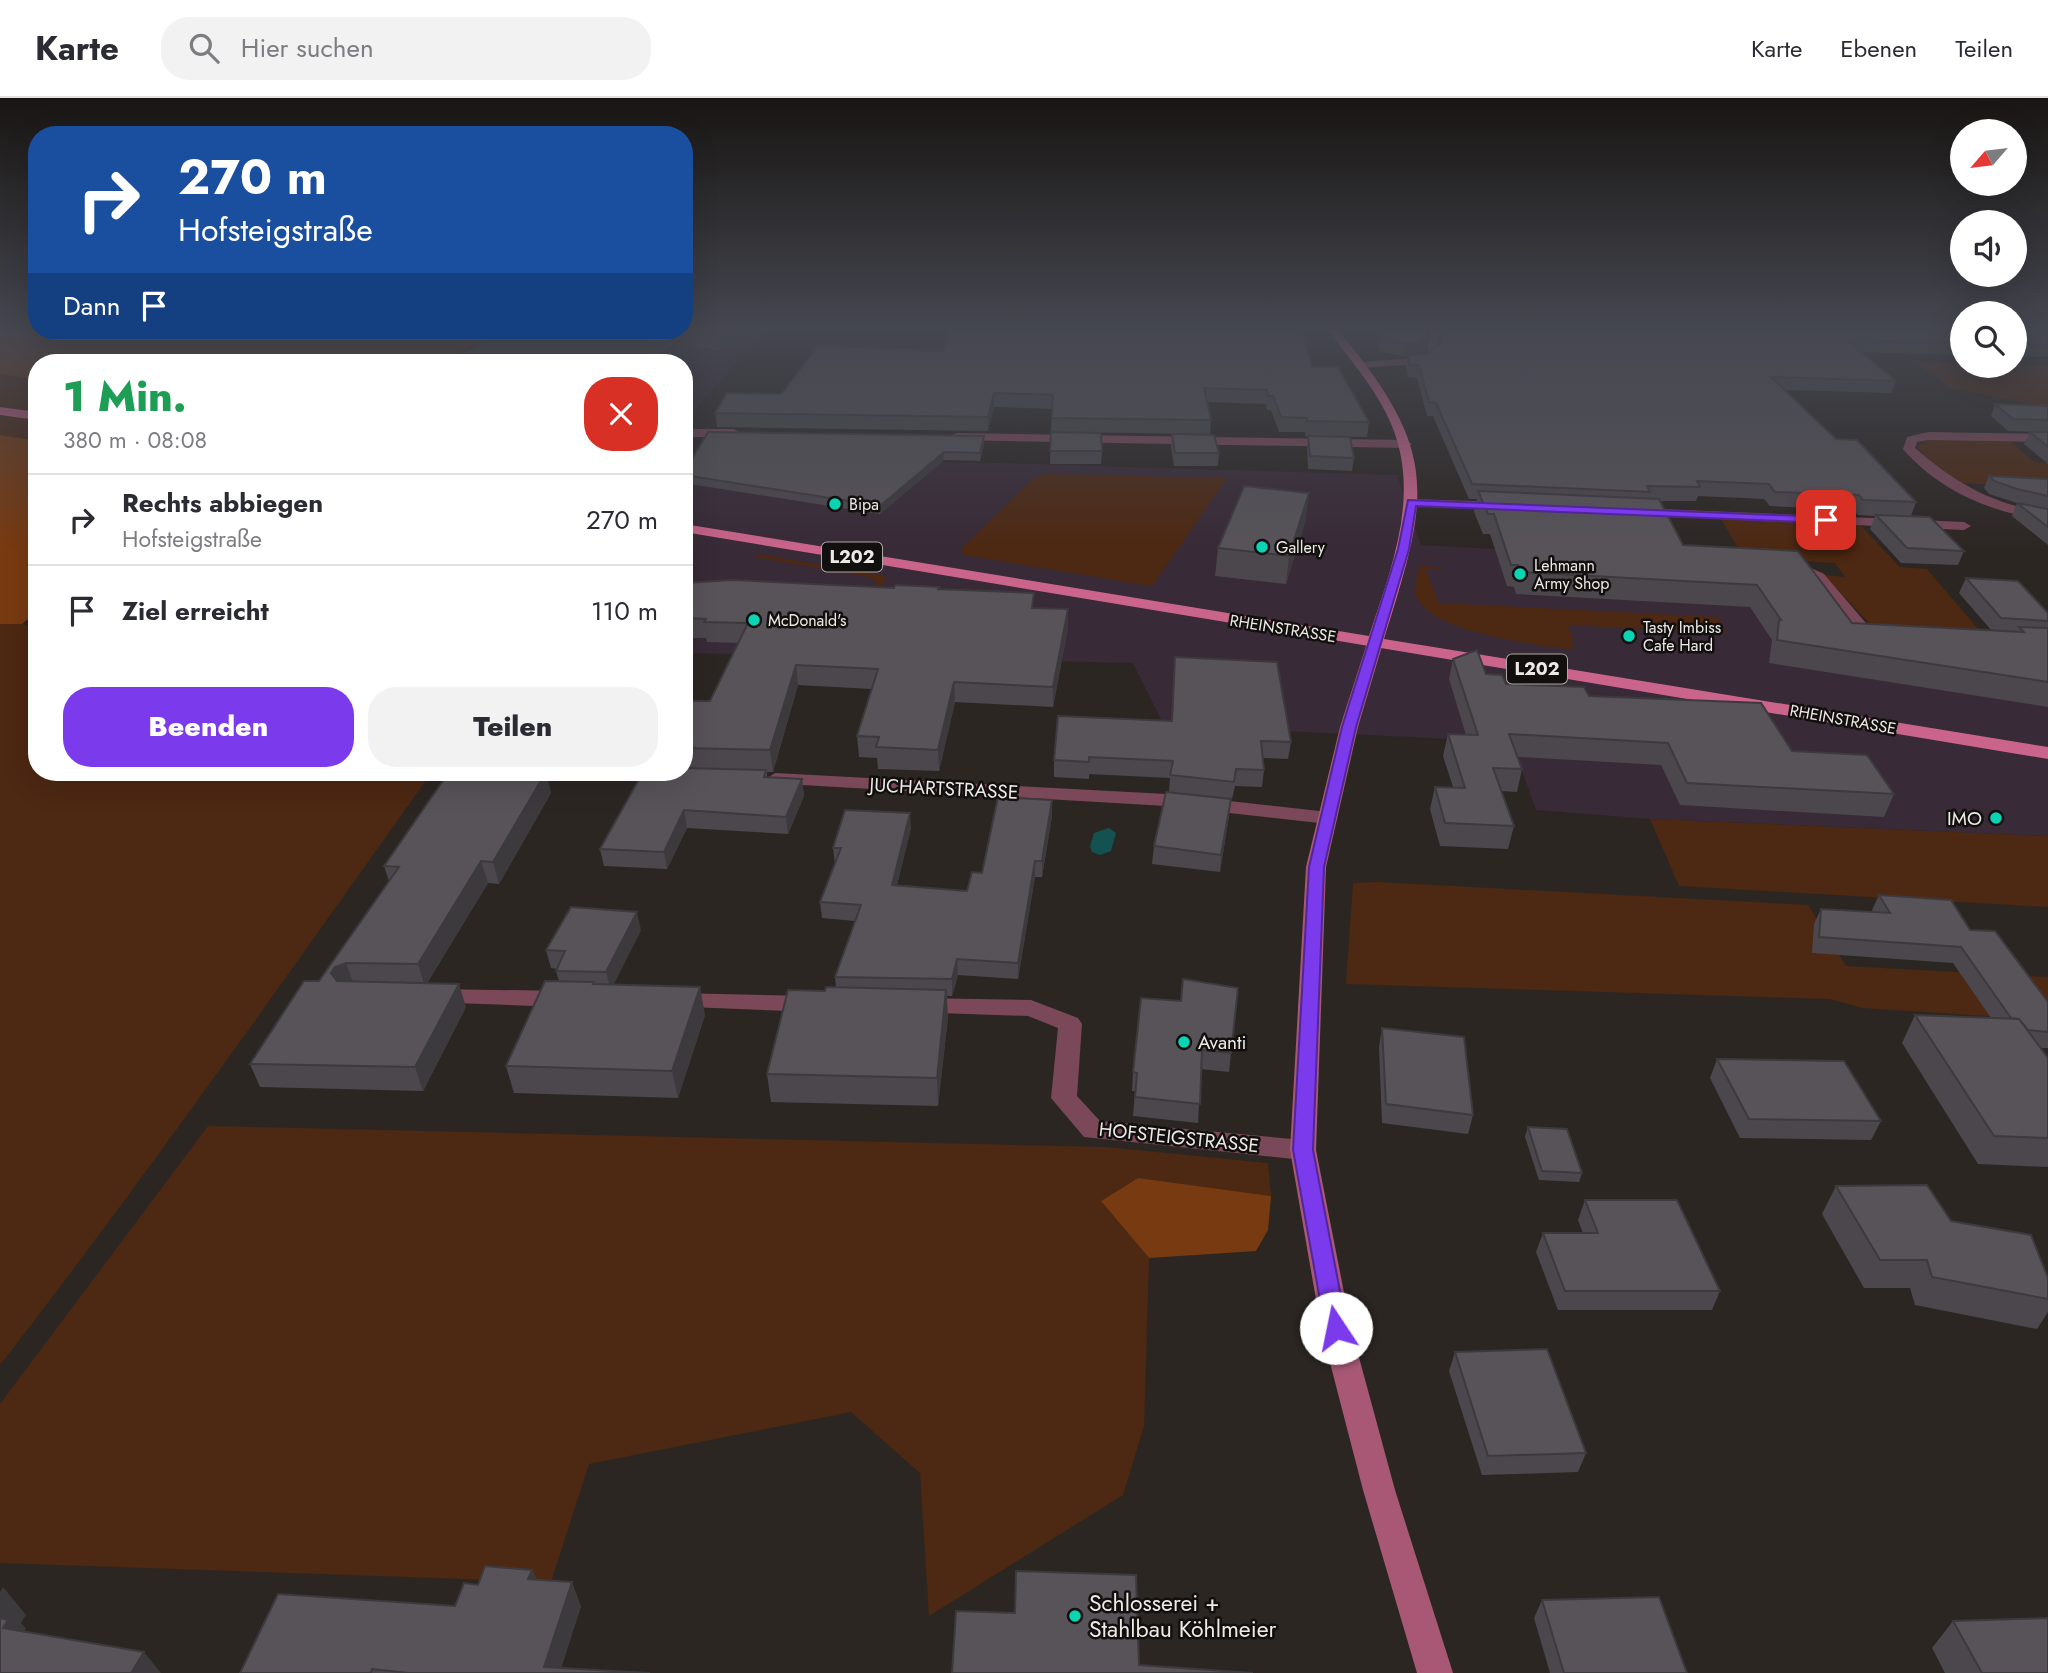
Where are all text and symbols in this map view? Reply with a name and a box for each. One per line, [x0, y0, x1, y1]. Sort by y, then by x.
search box [161, 17, 651, 80]
text: Karte [35, 25, 119, 72]
icon: search [185, 29, 223, 67]
text: Hier suchen [241, 29, 374, 67]
text: Karte [1751, 31, 1802, 66]
text: Ebenen [1840, 31, 1917, 66]
text: Teilen [1955, 31, 2013, 66]
north arrow [1950, 119, 2026, 196]
map controls [1950, 119, 2027, 378]
text: 270 m [178, 142, 327, 212]
icon: right [63, 154, 154, 245]
text: Hofsteigstraße [178, 207, 373, 253]
button: sound [1950, 210, 2027, 287]
text: Dann [63, 287, 121, 325]
icon: arrive [135, 287, 173, 325]
button: search [1950, 301, 2027, 378]
text: 1 Min. [63, 366, 187, 427]
button: close [584, 377, 658, 451]
text: 380 m · 08:08 [63, 423, 207, 457]
text: Rechts abbiegen [122, 484, 323, 522]
pin [1796, 490, 1856, 550]
place label: Bipa [849, 493, 879, 516]
marker: Bipa [827, 496, 843, 512]
icon: right [63, 501, 101, 539]
text: 270 m [586, 501, 658, 539]
icon: arrive [1807, 501, 1845, 539]
text: Hofsteigstraße [122, 522, 262, 556]
place label: Gallery [1276, 536, 1326, 559]
marker: Gallery [1254, 539, 1270, 555]
road number: L202 [822, 542, 882, 572]
place label: Lehmann Army Shop [1534, 554, 1609, 595]
marker: Lehmann Army Shop [1512, 566, 1528, 582]
icon: arrive [63, 592, 101, 630]
text: Ziel erreicht [122, 592, 269, 630]
text: 110 m [591, 592, 658, 630]
place label: McDonald's [768, 609, 847, 632]
street label: RHEINSTRASSE [1228, 609, 1338, 648]
marker: McDonald's [746, 612, 762, 628]
place label: Tasty Imbiss Cafe Hard [1643, 616, 1721, 657]
marker: Tasty Imbiss Cafe Hard [1621, 628, 1637, 644]
road number: L202 [1507, 654, 1567, 684]
button: Beenden [63, 687, 354, 767]
button: Teilen [368, 687, 658, 767]
street label: RHEINSTRASSE [1788, 699, 1898, 740]
street label: JUCHARTSTRASSE [866, 771, 1019, 806]
place label: IMO [1947, 805, 1982, 832]
marker: IMO [1988, 810, 2004, 826]
place label: Avanti [1198, 1029, 1247, 1056]
marker: Avanti [1176, 1034, 1192, 1050]
street label: HOFSTEIGSTRASSE [1098, 1116, 1260, 1159]
position arrow [1299, 1291, 1373, 1365]
place label: Schlosserei + Stahlbau Köhlmeier [1089, 1586, 1277, 1646]
marker: Schlosserei + Stahlbau Köhlmeier [1067, 1608, 1083, 1624]

